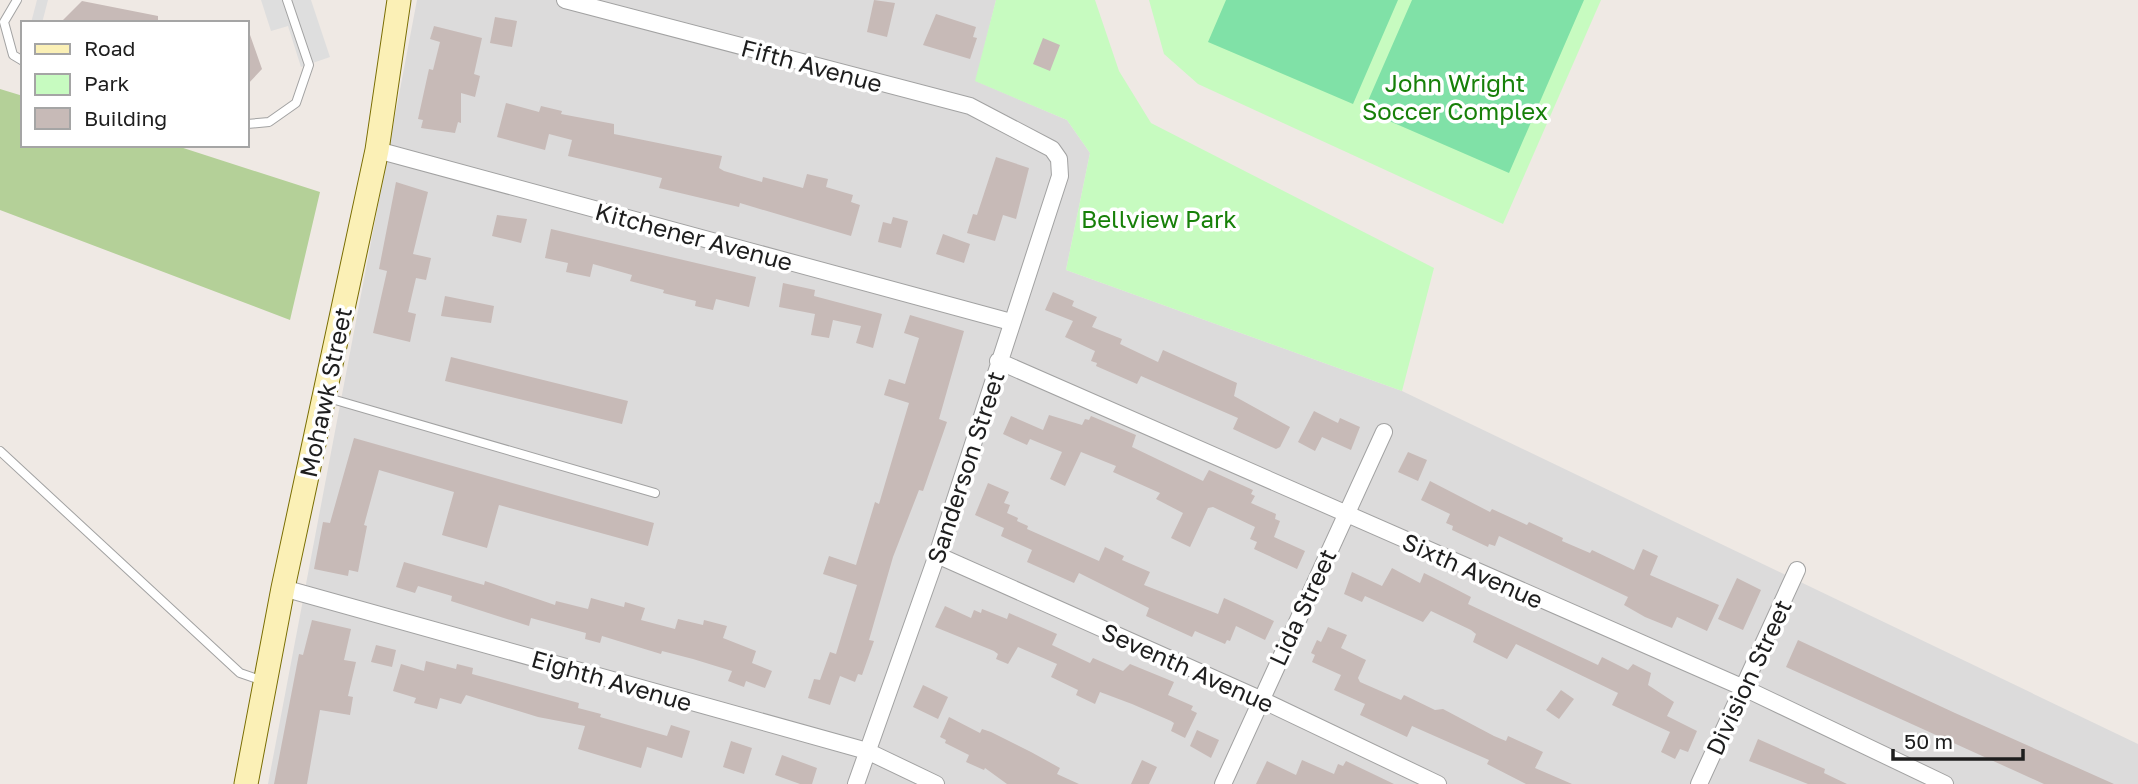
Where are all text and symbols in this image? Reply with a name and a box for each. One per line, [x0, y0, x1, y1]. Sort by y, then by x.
legend [21, 21, 248, 147]
street label: Fifth Avenue [738, 32, 886, 98]
text: Road [84, 35, 135, 61]
park label: John Wright Soccer Complex [1362, 68, 1548, 125]
text: Park [84, 70, 130, 96]
text: Building [84, 105, 167, 131]
street label: Kitchener Avenue [592, 196, 796, 276]
park label: Bellview Park [1081, 204, 1237, 233]
street label: Mohawk Street [293, 304, 357, 480]
street label: Sanderson Street [920, 367, 1010, 567]
street label: Sixth Avenue [1398, 526, 1548, 614]
street label: Lida Street [1262, 544, 1342, 670]
street label: Division Street [1699, 595, 1797, 759]
street label: Seventh Avenue [1097, 616, 1279, 718]
street label: Eighth Avenue [528, 643, 696, 717]
scale bar [1893, 718, 2022, 762]
text: 50 m [1904, 728, 1953, 754]

